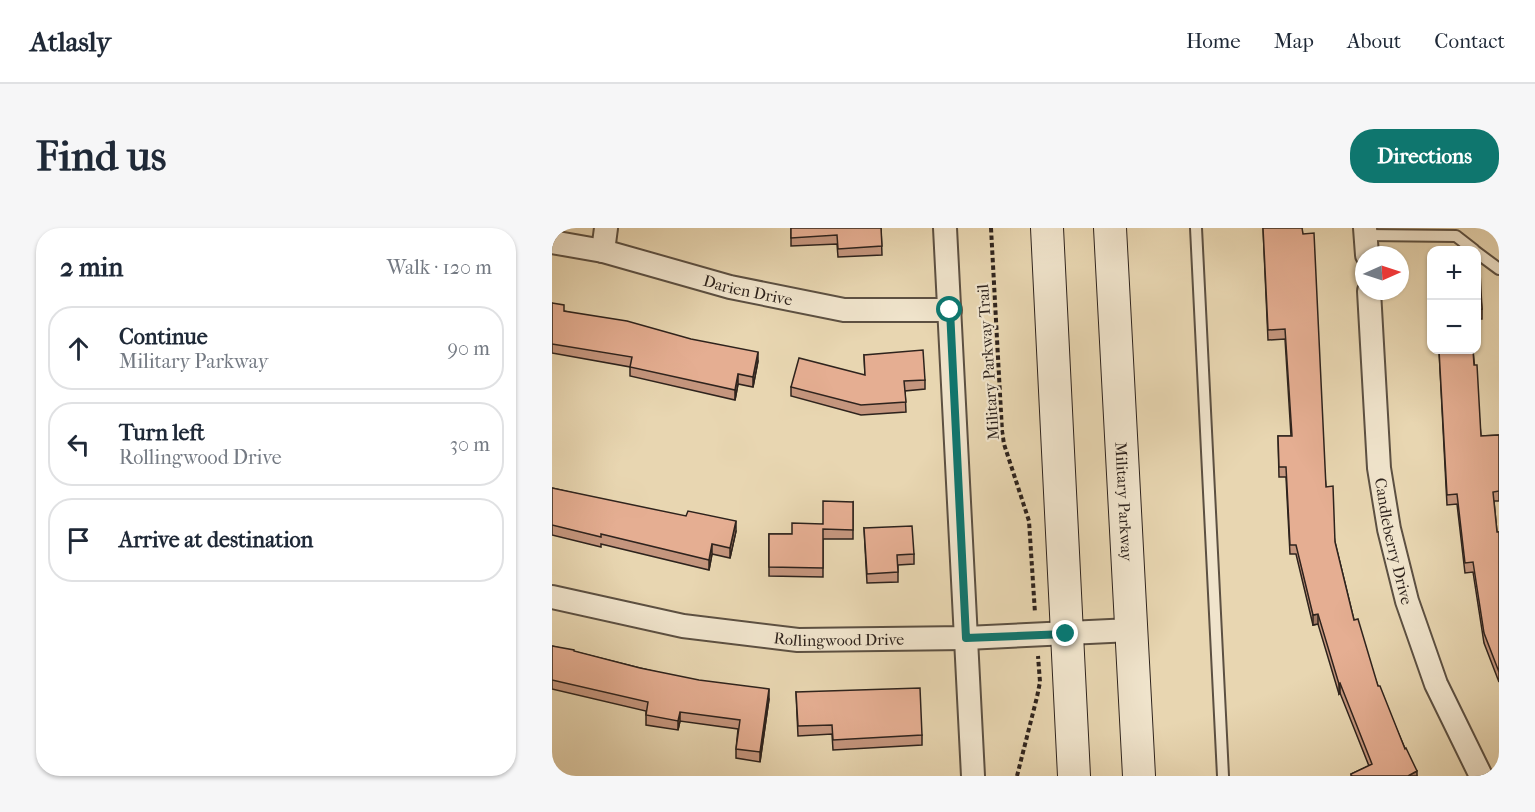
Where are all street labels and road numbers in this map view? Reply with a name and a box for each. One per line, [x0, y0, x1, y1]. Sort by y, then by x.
street label: Darien Drive [701, 270, 794, 309]
street label: Military Parkway Trail [973, 283, 1003, 440]
street label: Military Parkway [1112, 441, 1137, 562]
street label: Candleberry Drive [1371, 476, 1417, 607]
street label: Rollingwood Drive [773, 628, 904, 650]

